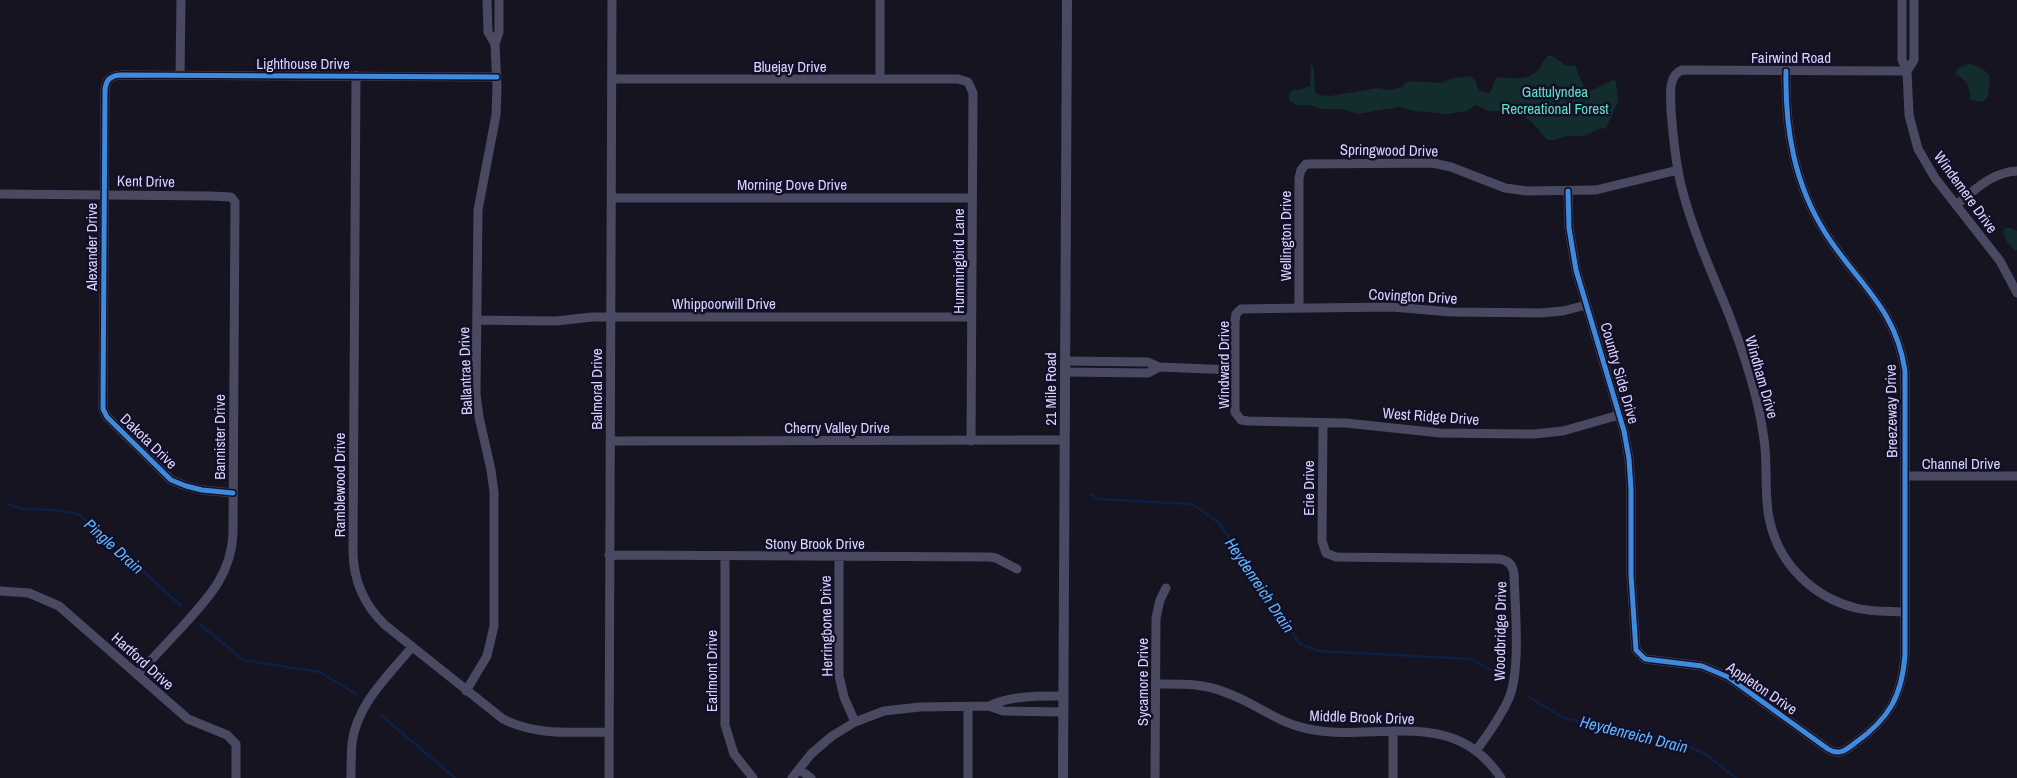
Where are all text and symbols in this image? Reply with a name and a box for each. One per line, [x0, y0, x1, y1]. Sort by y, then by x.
street label: Fairwind Road [1751, 47, 1831, 68]
street label: Lighthouse Drive [256, 53, 350, 74]
street label: Bluejay Drive [753, 56, 827, 77]
park label: Gattulyndea Recreational Forest [1501, 81, 1609, 119]
street label: Springwood Drive [1340, 139, 1439, 161]
street label: Windemere Drive [1929, 147, 2003, 237]
street label: Kent Drive [117, 170, 175, 192]
street label: Morning Dove Drive [737, 174, 847, 195]
street label: Wellington Drive [1275, 190, 1296, 281]
street label: Alexander Drive [81, 203, 102, 292]
street label: Hummingbird Lane [948, 208, 969, 314]
street label: Covington Drive [1368, 283, 1458, 309]
street label: Whippoorwill Drive [672, 293, 776, 314]
street label: Country Side Drive [1595, 320, 1645, 426]
street label: Windward Drive [1213, 321, 1234, 409]
street label: Ballantrae Drive [453, 326, 477, 415]
street label: Windham Drive [1740, 333, 1784, 421]
street label: Balmoral Drive [586, 348, 607, 430]
street label: 21 Mile Road [1040, 352, 1061, 426]
street label: Breezeway Drive [1880, 364, 1902, 458]
street label: Bannister Drive [209, 394, 230, 480]
street label: West Ridge Drive [1382, 402, 1480, 430]
street label: Dakota Drive [116, 409, 182, 474]
street label: Cherry Valley Drive [784, 417, 890, 438]
street label: Ramblewood Drive [329, 433, 350, 537]
street label: Channel Drive [1922, 453, 2000, 474]
street label: Erie Drive [1298, 460, 1319, 516]
water label: Pingle Drain [80, 513, 148, 579]
street label: Stony Brook Drive [765, 533, 865, 554]
water label: Heydenreich Drain [1220, 533, 1300, 637]
street label: Herringbone Drive [815, 575, 837, 677]
street label: Woodbridge Drive [1489, 581, 1511, 681]
street label: Hartford Drive [107, 627, 179, 695]
street label: Earlmont Drive [701, 630, 722, 712]
street label: Sycamore Drive [1132, 638, 1153, 726]
street label: Appleton Drive [1722, 656, 1802, 720]
street label: Middle Brook Drive [1309, 705, 1415, 729]
water label: Heydenreich Drain [1578, 710, 1690, 758]

